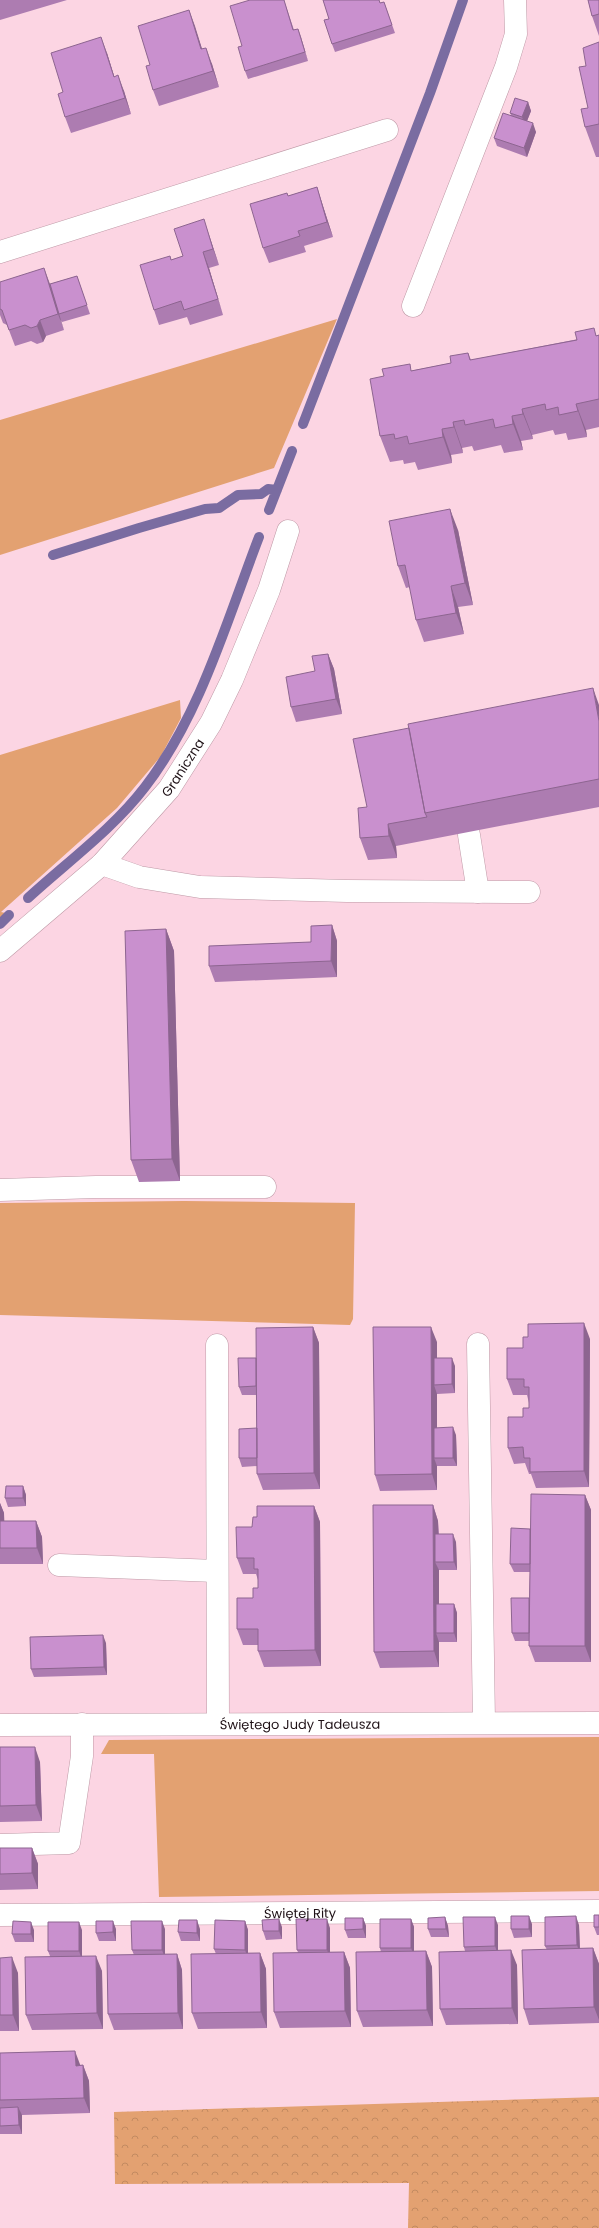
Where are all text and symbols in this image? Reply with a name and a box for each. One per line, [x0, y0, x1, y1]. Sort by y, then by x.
street label: Graniczna [157, 735, 208, 801]
street label: Świętego Judy Tadeusza [220, 1714, 380, 1734]
street label: Świętej Rity [264, 1903, 337, 1923]

